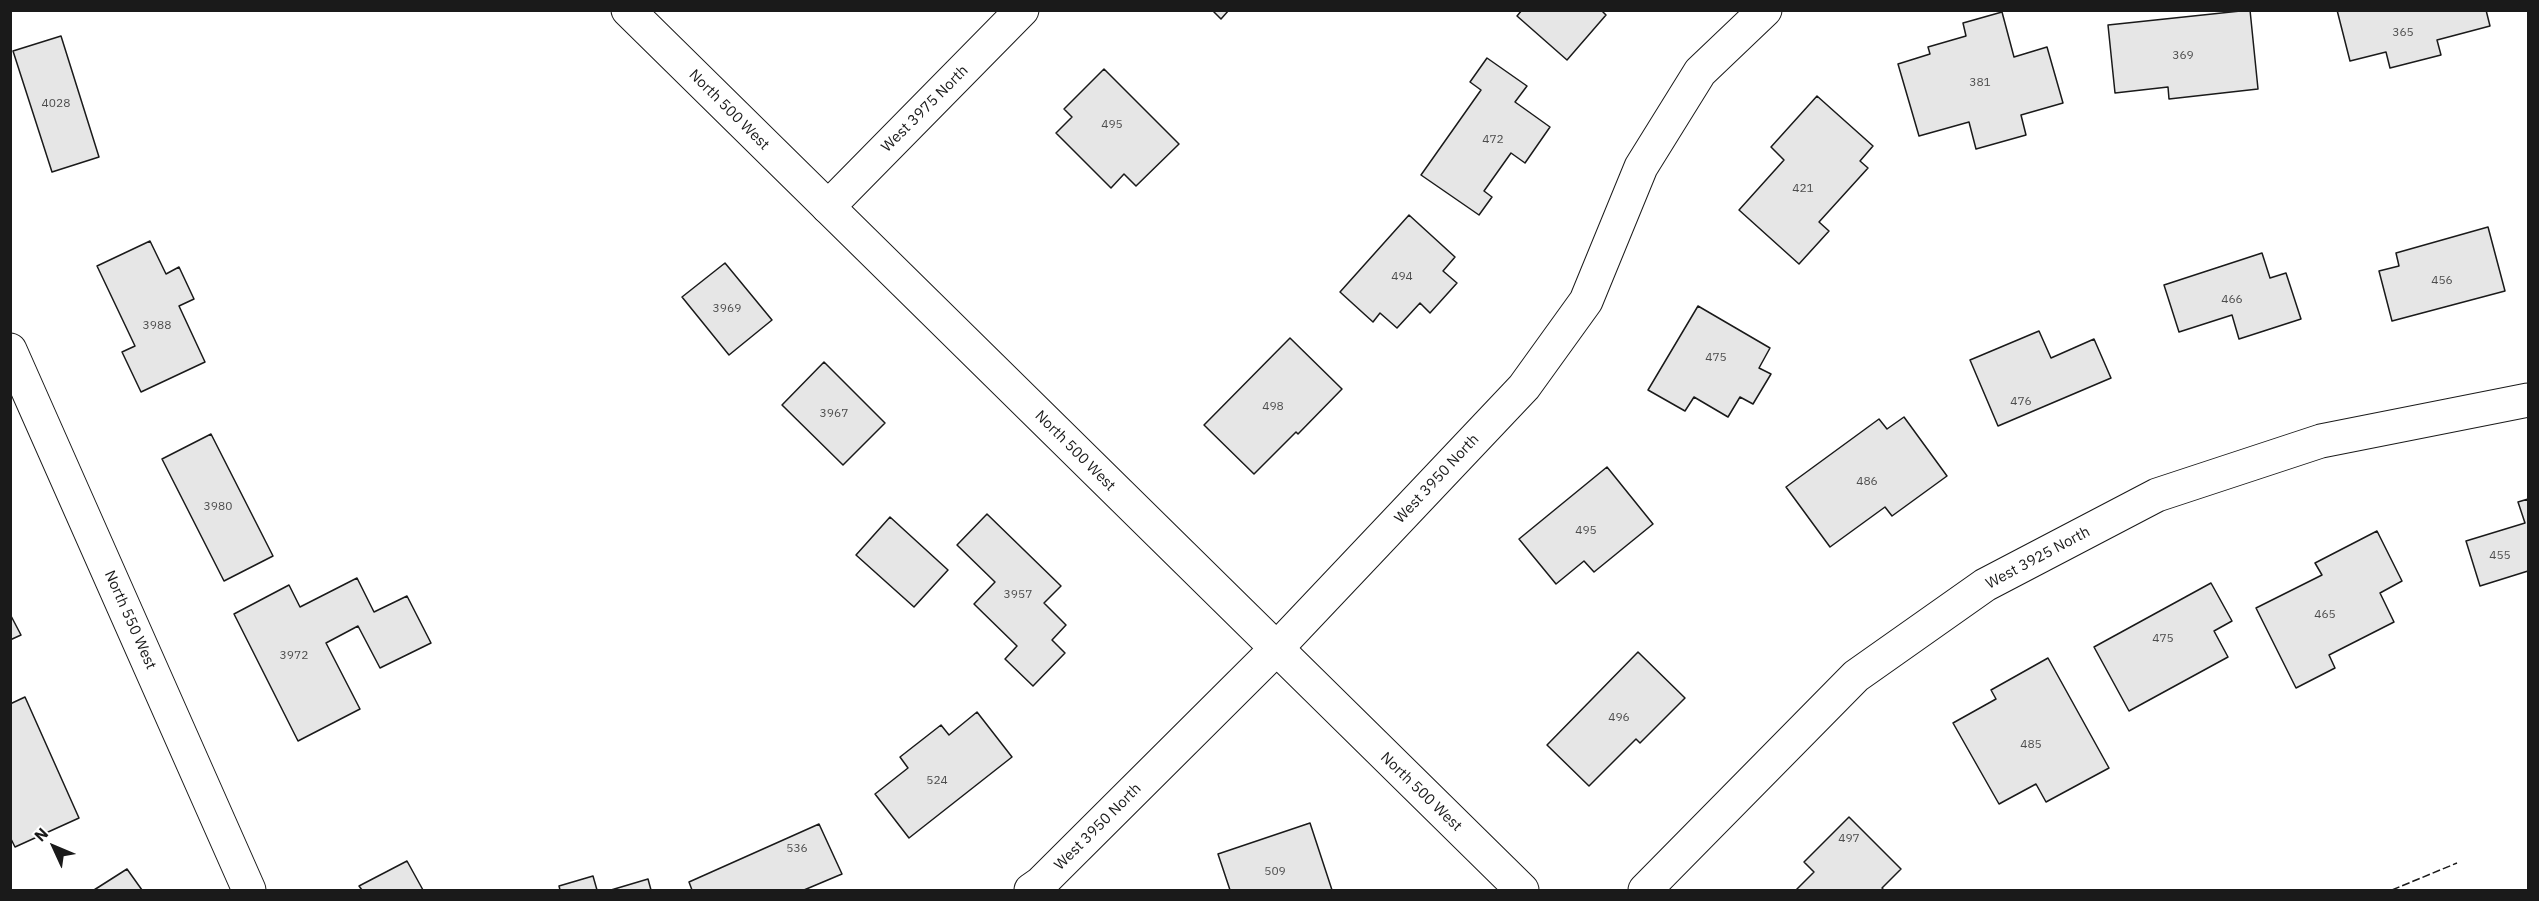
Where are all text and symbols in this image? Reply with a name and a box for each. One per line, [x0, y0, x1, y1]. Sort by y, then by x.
house number: 365 [2392, 26, 2414, 40]
house number: 369 [2172, 49, 2194, 63]
street label: West 3975 North [878, 62, 972, 156]
street label: North 500 West [685, 66, 773, 154]
house number: 381 [1969, 76, 1991, 90]
house number: 4028 [42, 97, 70, 111]
house number: 495 [1101, 118, 1123, 132]
house number: 472 [1482, 133, 1504, 147]
house number: 421 [1792, 182, 1814, 196]
house number: 494 [1391, 270, 1413, 284]
house number: 456 [2431, 274, 2453, 288]
house number: 466 [2221, 293, 2243, 307]
house number: 3969 [713, 302, 741, 316]
house number: 3988 [143, 319, 171, 333]
house number: 475 [1705, 351, 1727, 365]
house number: 476 [2010, 395, 2032, 409]
house number: 498 [1262, 400, 1284, 414]
house number: 3967 [820, 407, 848, 421]
street label: North 500 West [1031, 407, 1119, 495]
street label: West 3950 North [1391, 431, 1483, 527]
house number: 486 [1856, 475, 1878, 489]
house number: 3980 [204, 500, 232, 514]
street label: West 3925 North [1983, 523, 2093, 593]
house number: 495 [1575, 524, 1597, 538]
house number: 455 [2489, 549, 2511, 563]
street label: North 550 West [100, 568, 160, 672]
house number: 3957 [1004, 588, 1032, 602]
house number: 465 [2314, 608, 2336, 622]
house number: 475 [2152, 632, 2174, 646]
house number: 3972 [280, 649, 308, 663]
house number: 496 [1608, 711, 1630, 725]
house number: 485 [2020, 738, 2042, 752]
street label: North 500 West [1377, 749, 1465, 835]
house number: 524 [926, 774, 948, 788]
street label: West 3950 North [1051, 780, 1145, 874]
north arrow [24, 817, 84, 877]
text: N [30, 823, 52, 846]
house number: 497 [1838, 832, 1860, 846]
house number: 536 [786, 842, 808, 856]
house number: 509 [1264, 865, 1286, 879]

